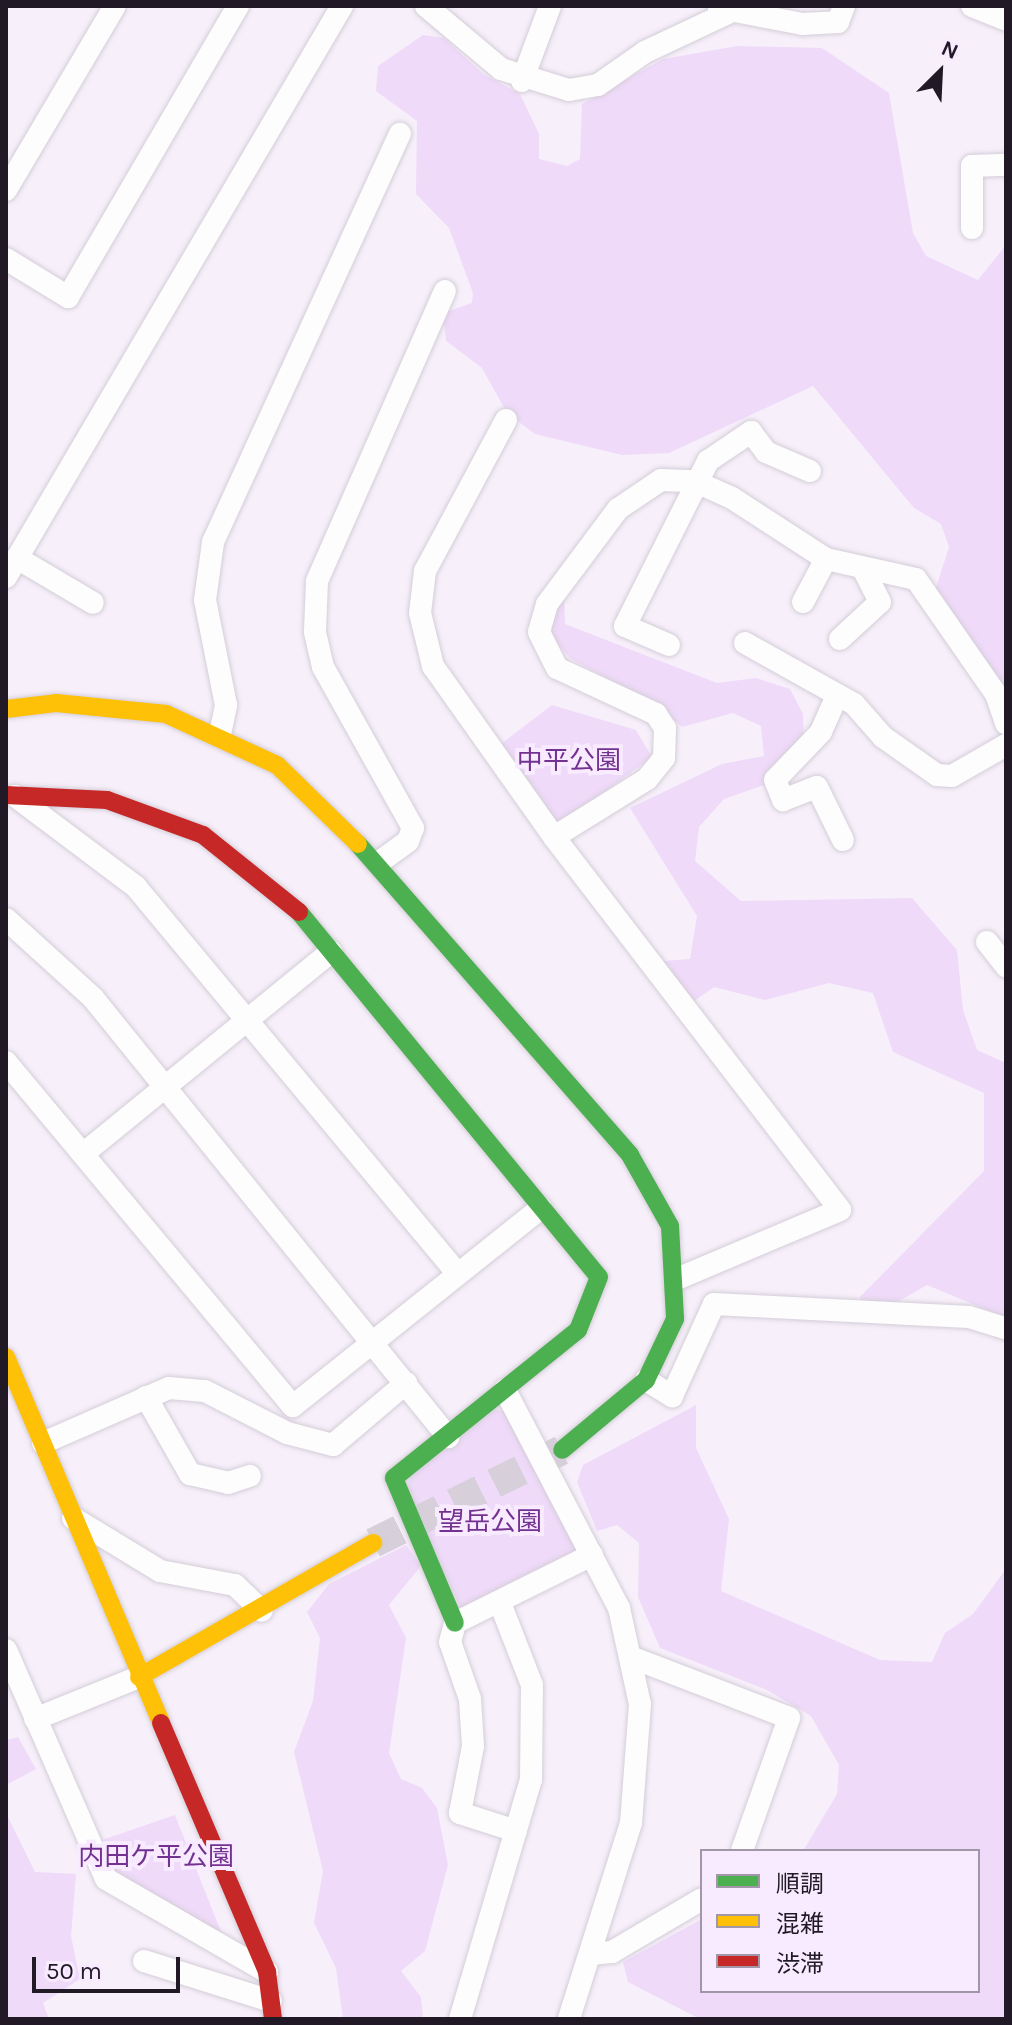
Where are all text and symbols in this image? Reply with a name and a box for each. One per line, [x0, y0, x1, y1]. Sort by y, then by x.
north arrow [900, 32, 980, 112]
text: N [937, 35, 962, 65]
park label: 中平公園 [517, 745, 621, 777]
park label: 望岳公園 [438, 1506, 542, 1538]
park label: 内田ケ平公園 [78, 1841, 234, 1873]
legend [700, 1849, 980, 1993]
text: 順調 [776, 1870, 824, 1898]
text: 混雑 [776, 1910, 824, 1938]
scale bar [36, 1941, 184, 1991]
text: 渋滞 [776, 1950, 824, 1978]
text: 50 m [46, 1957, 102, 1985]

